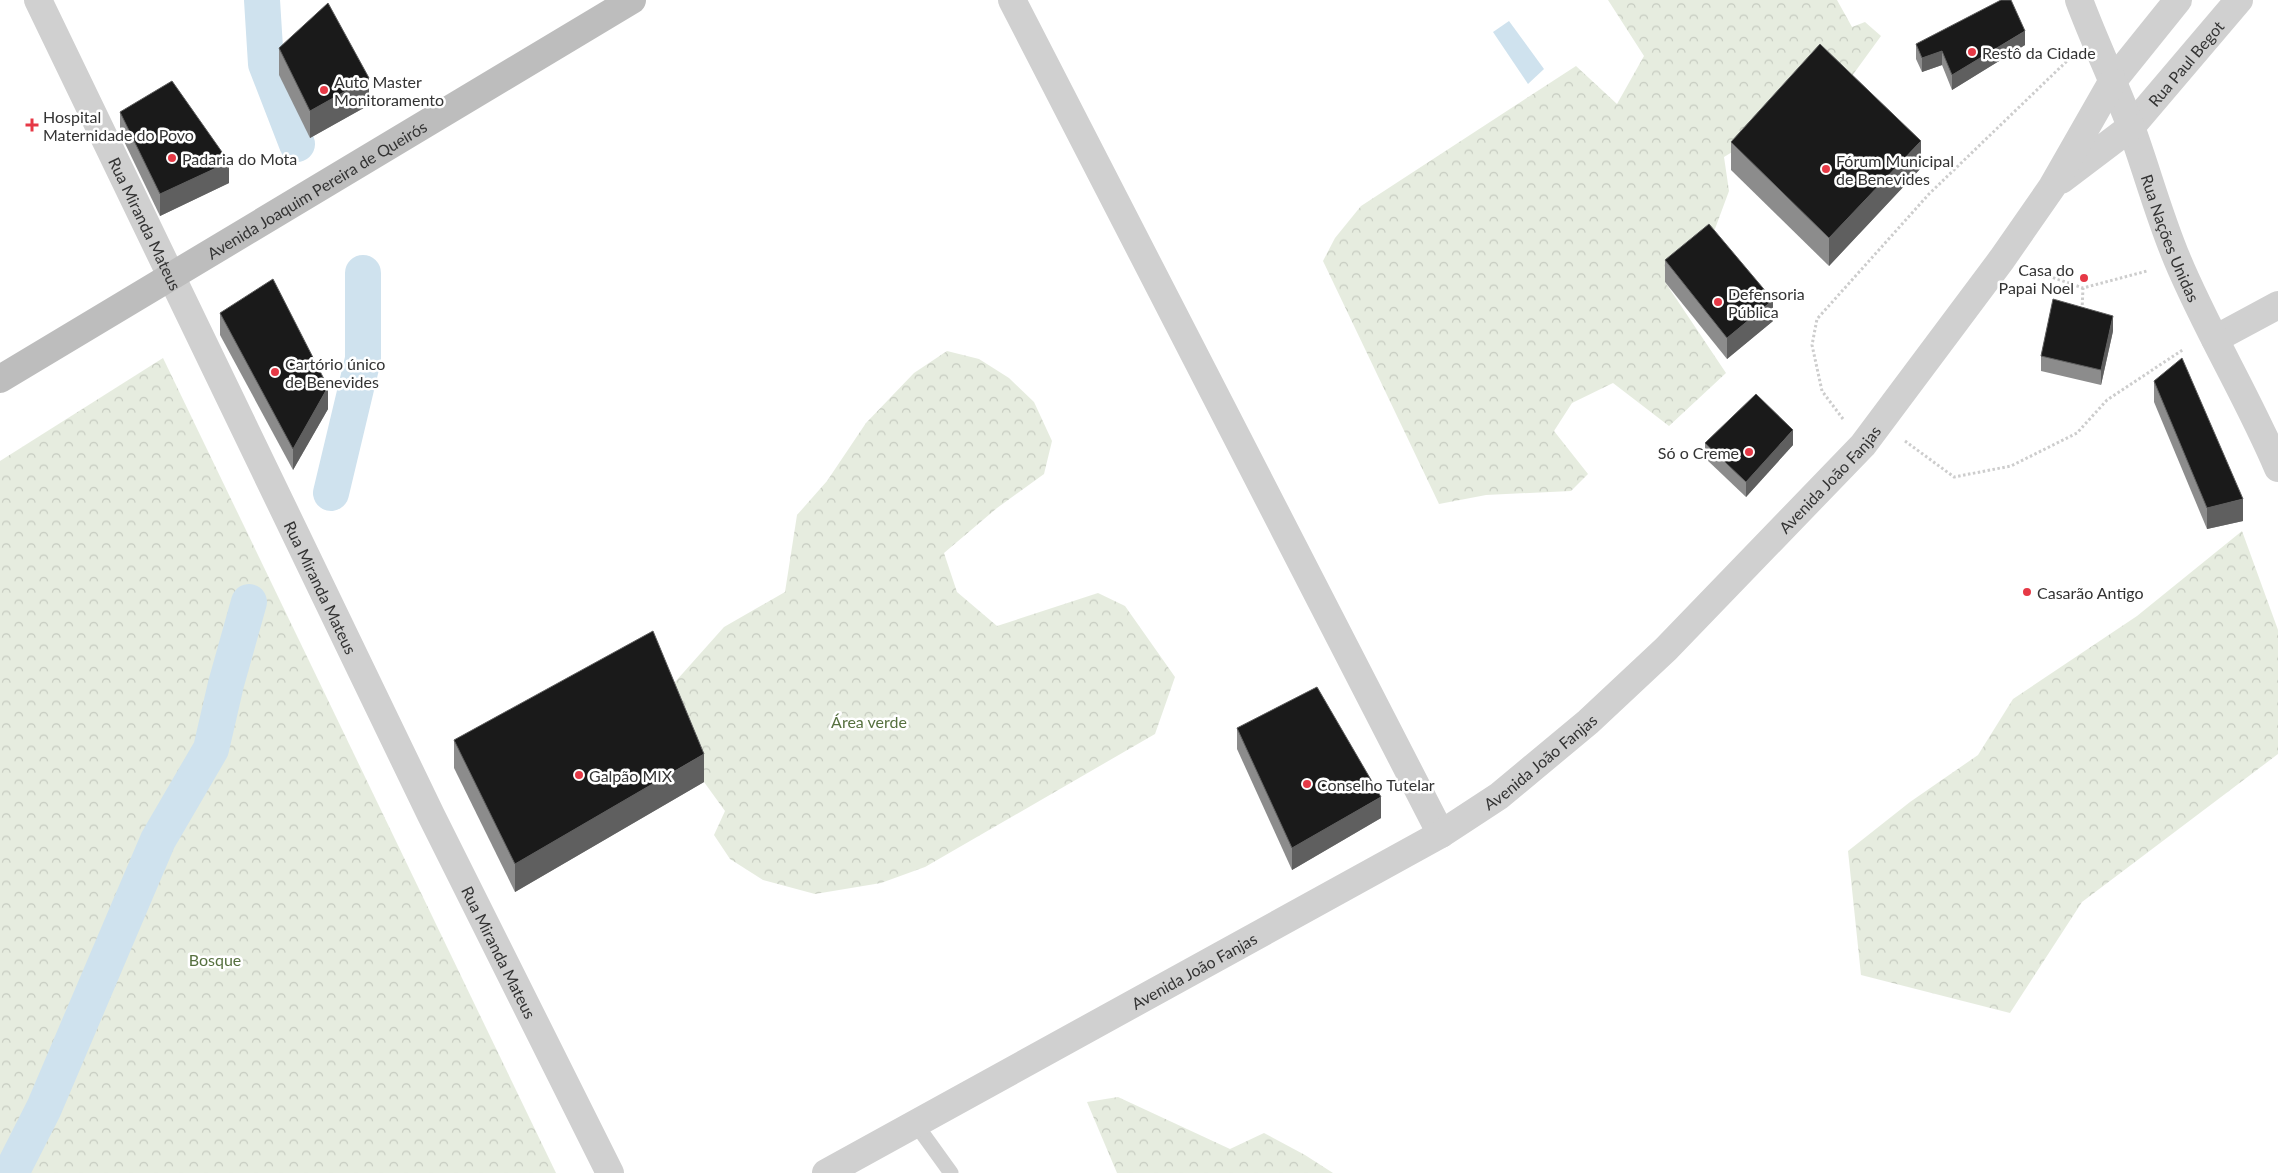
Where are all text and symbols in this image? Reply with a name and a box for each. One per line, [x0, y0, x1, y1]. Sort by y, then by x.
street label: Rua Paul Begot [2144, 16, 2227, 110]
place label: Restô da Cidade [1982, 43, 2096, 62]
marker: Restô da Cidade [1966, 46, 1978, 58]
place label: Auto Master Monitoramento [334, 72, 444, 109]
marker: Auto Master Monitoramento [318, 84, 330, 96]
place label: Hospital Maternidade do Povo [43, 107, 194, 144]
street label: Avenida Joaquim Pereira de Queirós [203, 116, 430, 262]
marker: Hospital Maternidade do Povo [25, 118, 39, 132]
place label: Padaria do Mota [182, 149, 297, 168]
place label: Fórum Municipal de Benevides [1836, 151, 1954, 188]
marker: Padaria do Mota [166, 152, 178, 164]
street label: Rua Miranda Mateus [106, 154, 186, 293]
marker: Fórum Municipal de Benevides [1820, 163, 1832, 175]
street label: Rua Nações Unidas [2138, 172, 2204, 305]
place label: Casa do Papai Noel [1999, 260, 2074, 297]
marker: Casa do Papai Noel [2078, 272, 2090, 284]
place label: Defensoria Pública [1728, 284, 1805, 321]
marker: Defensoria Pública [1712, 296, 1724, 308]
place label: Cartório único de Benevides [285, 354, 385, 391]
marker: Cartório único de Benevides [269, 366, 281, 378]
street label: Avenida João Fanjas [1774, 421, 1884, 536]
place label: Só o Creme [1658, 443, 1739, 462]
marker: Só o Creme [1743, 446, 1755, 458]
street label: Rua Miranda Mateus [281, 518, 361, 657]
place label: Casarão Antigo [2037, 583, 2144, 602]
marker: Casarão Antigo [2021, 586, 2033, 598]
street label: Avenida João Fanjas [1480, 710, 1600, 813]
park label: Área verde [831, 712, 907, 731]
place label: Galpão MIX [589, 766, 673, 785]
marker: Galpão MIX [573, 769, 585, 781]
place label: Conselho Tutelar [1317, 775, 1435, 794]
marker: Conselho Tutelar [1301, 778, 1313, 790]
street label: Rua Miranda Mateus [458, 883, 541, 1021]
street label: Avenida João Fanjas [1128, 928, 1260, 1012]
park label: Bosque [189, 950, 241, 969]

